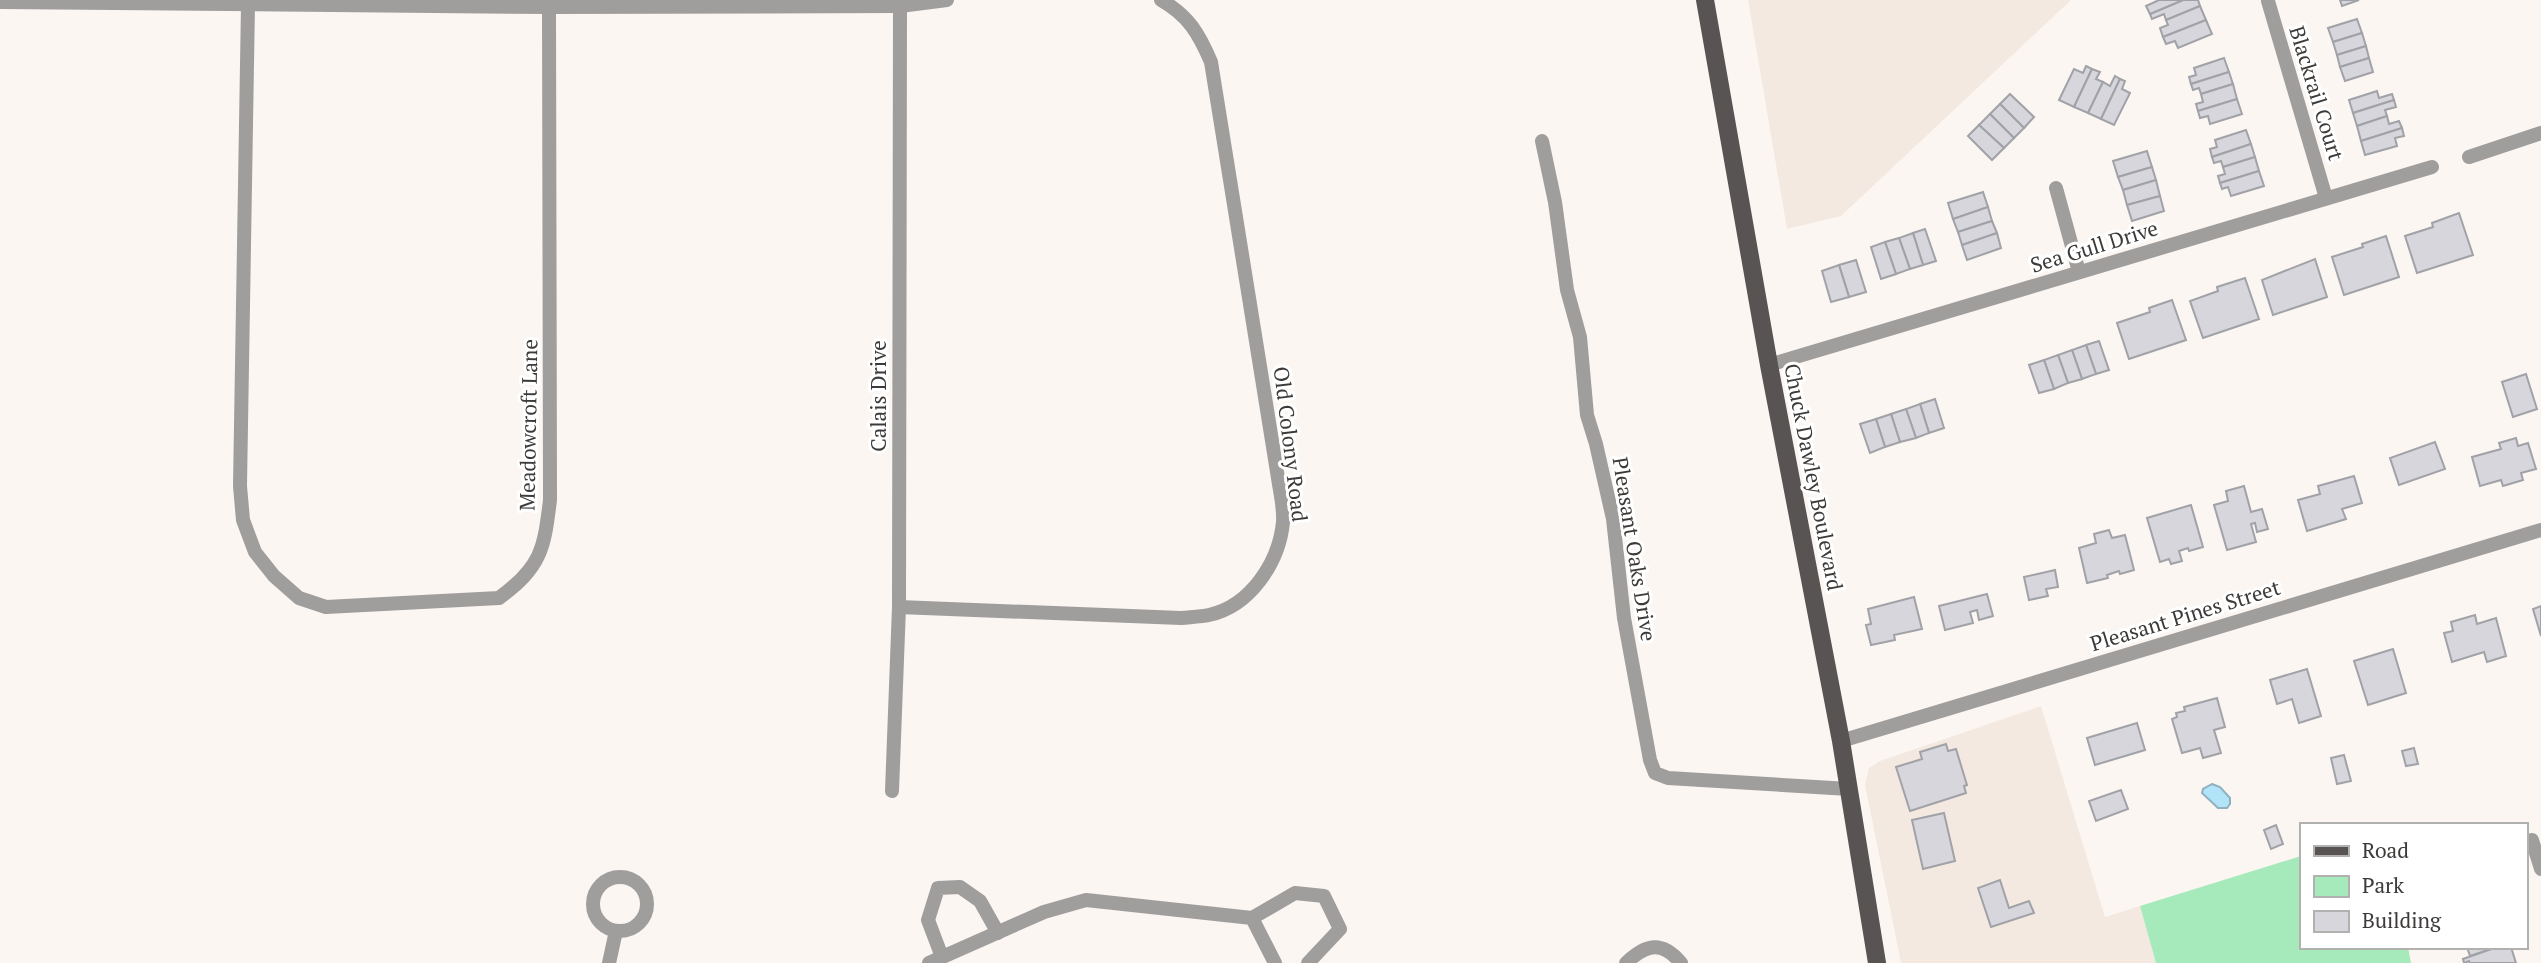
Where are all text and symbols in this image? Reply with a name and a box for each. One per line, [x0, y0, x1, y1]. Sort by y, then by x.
street label: Blackrail Court [2283, 22, 2351, 164]
street label: Sea Gull Drive [2027, 213, 2161, 279]
street label: Meadowcroft Lane [513, 339, 543, 511]
street label: Calais Drive [864, 340, 892, 452]
street label: Chuck Dawley Boulevard [1778, 361, 1850, 593]
street label: Old Colony Road [1268, 365, 1314, 524]
street label: Pleasant Oaks Drive [1607, 455, 1663, 643]
street label: Pleasant Pines Street [2087, 573, 2284, 657]
legend [2300, 823, 2527, 949]
text: Road [2362, 836, 2409, 864]
text: Park [2362, 871, 2404, 899]
text: Building [2362, 906, 2442, 934]

